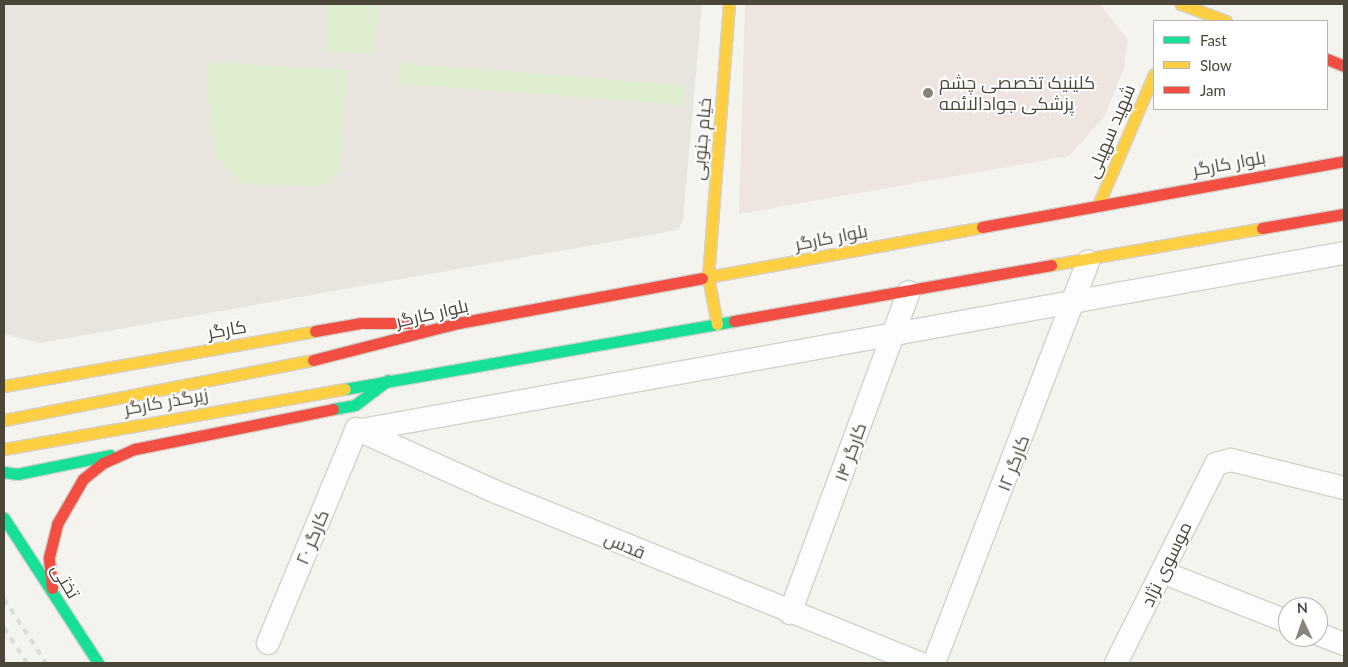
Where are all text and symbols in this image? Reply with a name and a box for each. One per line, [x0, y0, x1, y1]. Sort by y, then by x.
legend [1153, 20, 1328, 110]
text: Fast [1200, 31, 1227, 49]
text: Slow [1200, 56, 1232, 74]
place label: کلینیک تخصصی چشم پزشکی جوادالائمه [939, 72, 1095, 115]
street label: شهید سهیلی [1081, 81, 1139, 181]
text: Jam [1200, 81, 1226, 99]
marker: کلینیک تخصصی چشم پزشکی جوادالائمه [921, 86, 935, 100]
street label: خیام جنوبی [687, 97, 715, 181]
street label: بلوار کارگر [1191, 146, 1267, 180]
street label: بلوار کارگر [793, 219, 869, 255]
street label: بلوار کارگر [394, 294, 470, 332]
street label: کارگر [206, 315, 248, 343]
street label: زیرگذر کارگر [122, 383, 210, 419]
street label: کارگر ۱۴ [829, 420, 871, 484]
street label: کارگر ۱۲ [992, 432, 1034, 494]
street label: کارگر ۲۰ [291, 506, 333, 568]
street label: موسوی نژاد [1136, 518, 1196, 610]
street label: قدس [601, 527, 649, 563]
street label: تختی [47, 560, 85, 602]
north arrow [1278, 597, 1328, 647]
text: N [1296, 599, 1308, 616]

